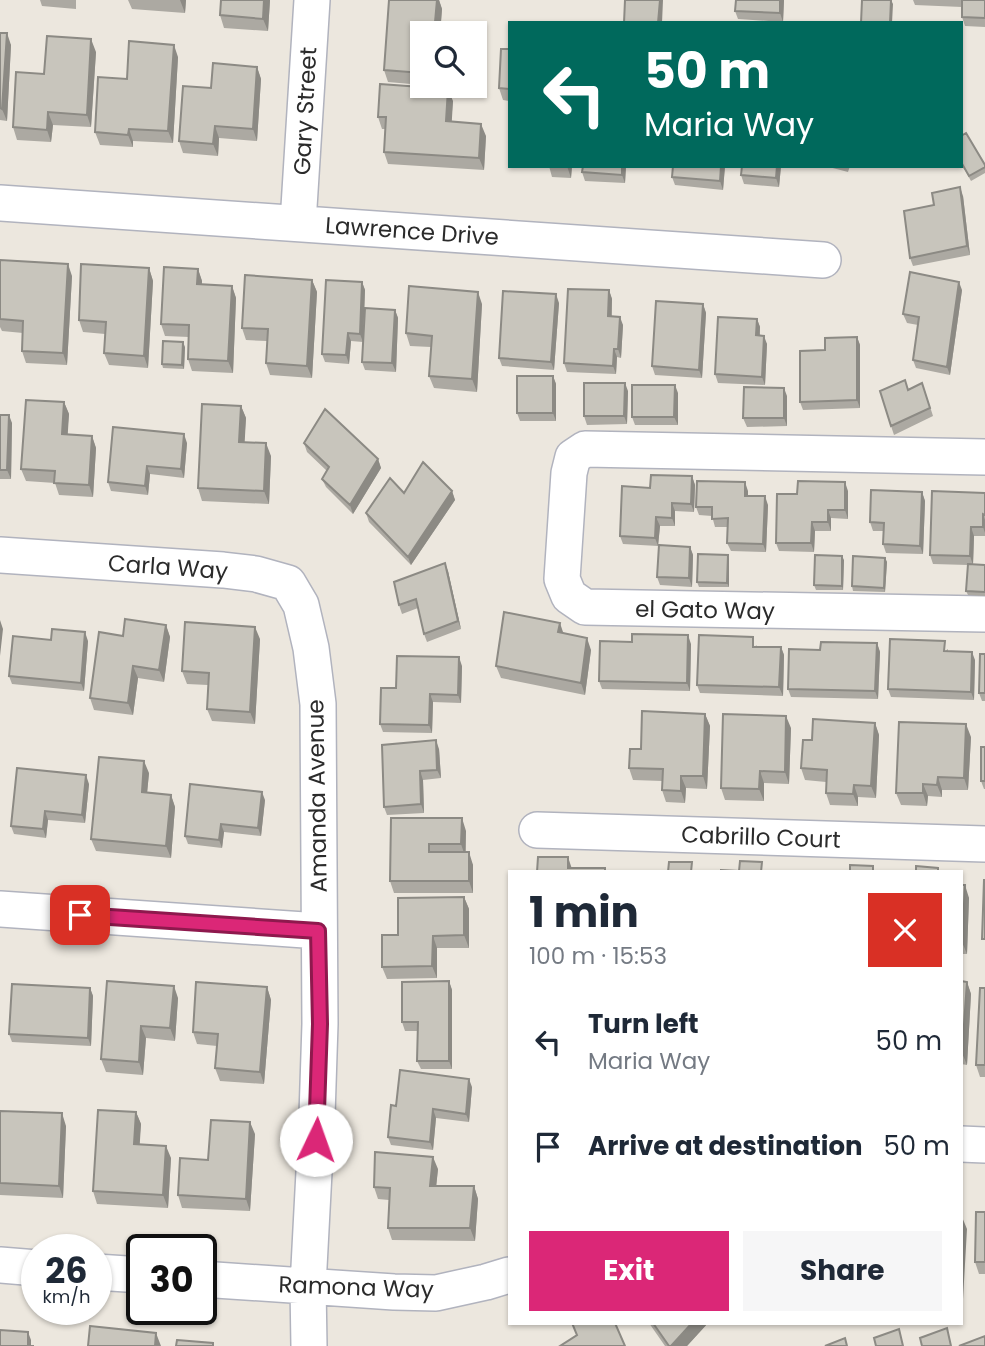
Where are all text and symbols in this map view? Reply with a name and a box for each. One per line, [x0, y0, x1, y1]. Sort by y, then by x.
map controls [410, 21, 487, 98]
button: search [410, 21, 487, 98]
text: 50 m [644, 37, 770, 105]
street label: Gary Street [286, 46, 324, 176]
icon: left [529, 49, 620, 140]
text: Maria Way [644, 102, 814, 147]
street label: Lawrence Drive [324, 209, 500, 253]
street label: Carla Way [107, 547, 229, 587]
street label: el Gato Way [635, 593, 775, 627]
street label: Amanda Avenue [299, 699, 335, 893]
street label: Cabrillo Court [681, 818, 841, 856]
text: 1 min [529, 883, 639, 942]
pin [50, 885, 110, 945]
button: close [868, 893, 942, 967]
icon: arrive [61, 896, 99, 934]
text: 100 m · 15:53 [529, 940, 667, 972]
text: Turn left [588, 1006, 699, 1042]
icon: left [529, 1023, 567, 1061]
text: 50 m [876, 1023, 942, 1059]
text: Maria Way [588, 1045, 710, 1077]
position arrow [279, 1103, 353, 1177]
icon: arrive [529, 1128, 567, 1166]
text: Arrive at destination [588, 1128, 863, 1164]
text: 50 m [884, 1128, 950, 1164]
button: Exit [529, 1231, 729, 1311]
button: Share [743, 1231, 942, 1311]
speed limit sign: 30 [126, 1234, 217, 1325]
text: 26 [45, 1246, 88, 1295]
street label: Ramona Way [278, 1268, 434, 1306]
text: km/h [43, 1284, 90, 1309]

